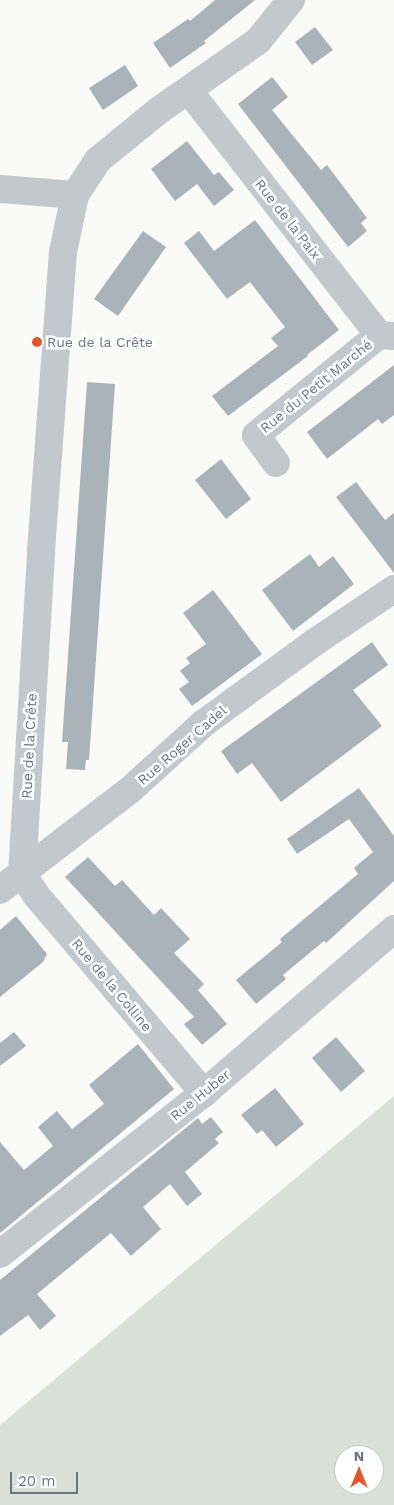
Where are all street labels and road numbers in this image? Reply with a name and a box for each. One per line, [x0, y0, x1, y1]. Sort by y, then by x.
street label: Rue de la Paix [252, 176, 324, 262]
street label: Rue du Petit Marché [257, 336, 375, 436]
street label: Rue de la Crête [18, 693, 40, 799]
street label: Rue Roger Cadel [134, 702, 230, 788]
street label: Rue de la Colline [68, 935, 156, 1035]
street label: Rue Huber [167, 1066, 233, 1124]

